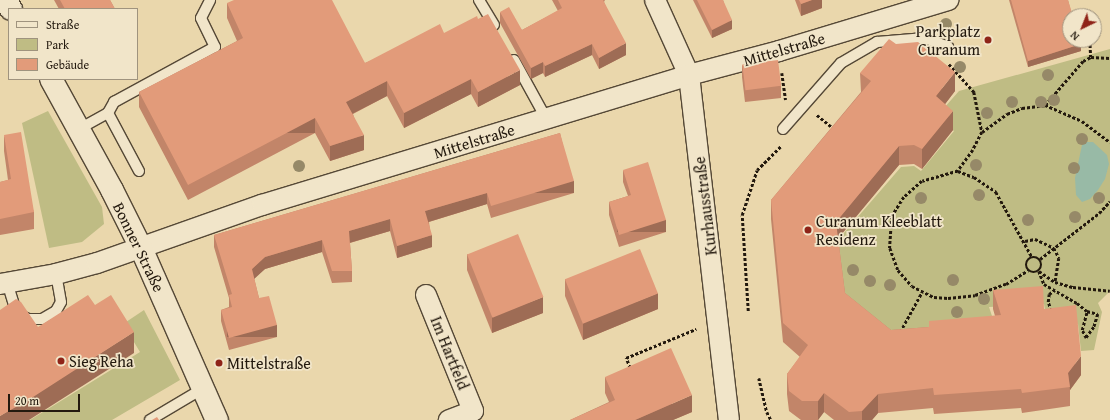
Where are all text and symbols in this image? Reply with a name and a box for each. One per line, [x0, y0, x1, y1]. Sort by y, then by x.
legend [8, 8, 138, 80]
north arrow [1062, 8, 1102, 48]
text: Straße [46, 16, 79, 33]
place label: Parkplatz Curanum [916, 21, 980, 59]
street label: Mittelstraße [741, 28, 827, 70]
text: N [1066, 28, 1083, 44]
marker: Parkplatz Curanum [983, 35, 993, 45]
text: Park [46, 36, 69, 53]
text: Gebäude [46, 56, 89, 73]
street label: Mittelstraße [431, 120, 517, 162]
street label: Kurhausstraße [689, 156, 721, 256]
street label: Bonner Straße [109, 199, 169, 295]
place label: Curanum Kleeblatt Residenz [816, 211, 942, 249]
marker: Curanum Kleeblatt Residenz [803, 225, 813, 235]
street label: Im Hartfeld [427, 313, 473, 393]
place label: Sieg Reha [69, 351, 134, 371]
place label: Mittelstraße [227, 353, 311, 373]
marker: Sieg Reha [56, 356, 66, 366]
marker: Mittelstraße [214, 358, 224, 368]
scale bar [10, 386, 82, 412]
text: 20 m [15, 392, 39, 409]

